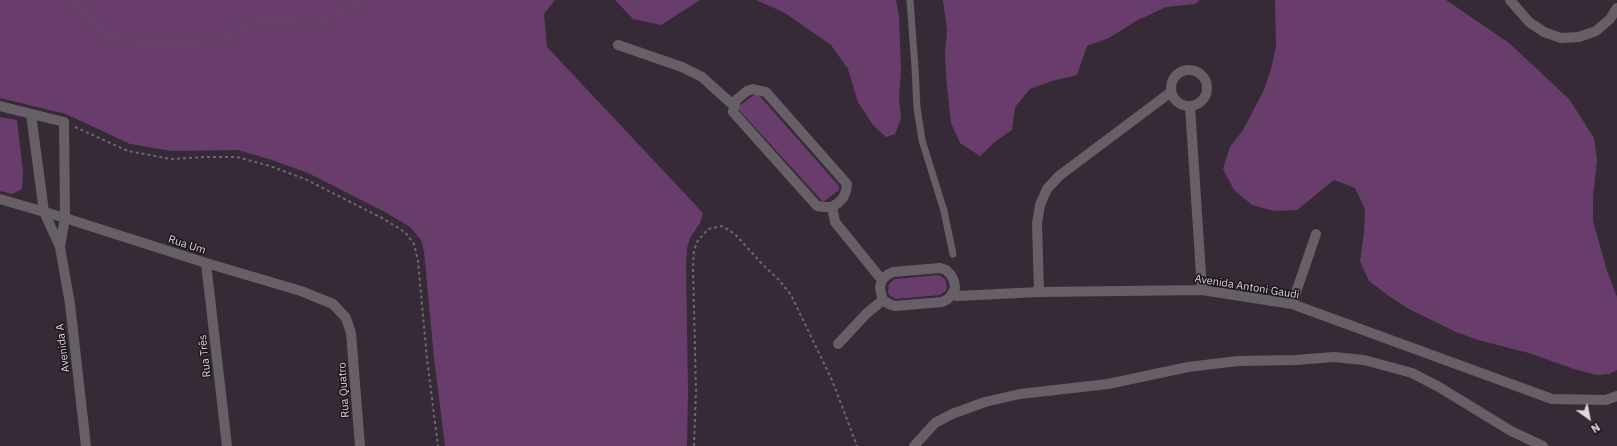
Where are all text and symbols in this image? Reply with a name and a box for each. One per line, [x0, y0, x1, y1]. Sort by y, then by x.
street label: Rua Um [167, 233, 207, 257]
street label: Avenida Antoni Gaudi [1194, 272, 1300, 302]
street label: Avenida A [53, 323, 73, 373]
street label: Rua Três [196, 334, 214, 378]
street label: Rua Quatro [335, 362, 353, 418]
north arrow [1569, 398, 1609, 438]
text: N [1588, 420, 1603, 436]

